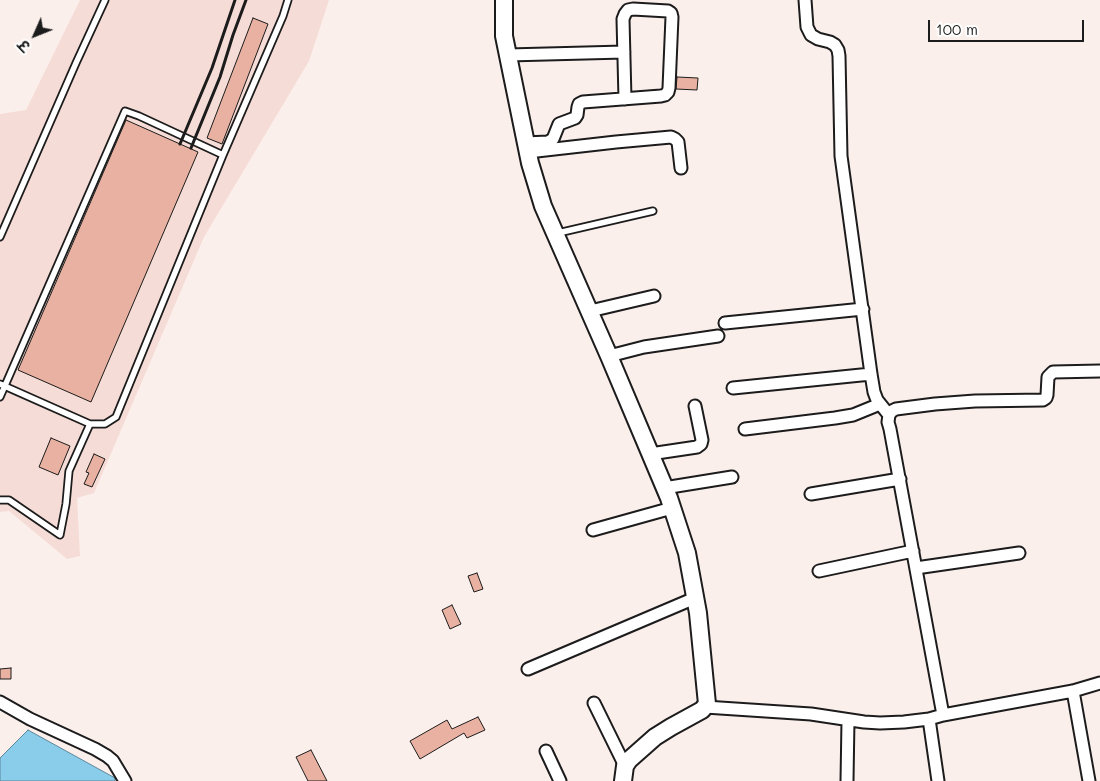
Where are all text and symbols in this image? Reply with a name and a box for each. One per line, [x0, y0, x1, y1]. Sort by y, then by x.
north arrow [10, 10, 60, 60]
scale bar [930, 10, 1086, 42]
text: 100 m [936, 19, 978, 39]
text: उ [14, 36, 34, 56]

